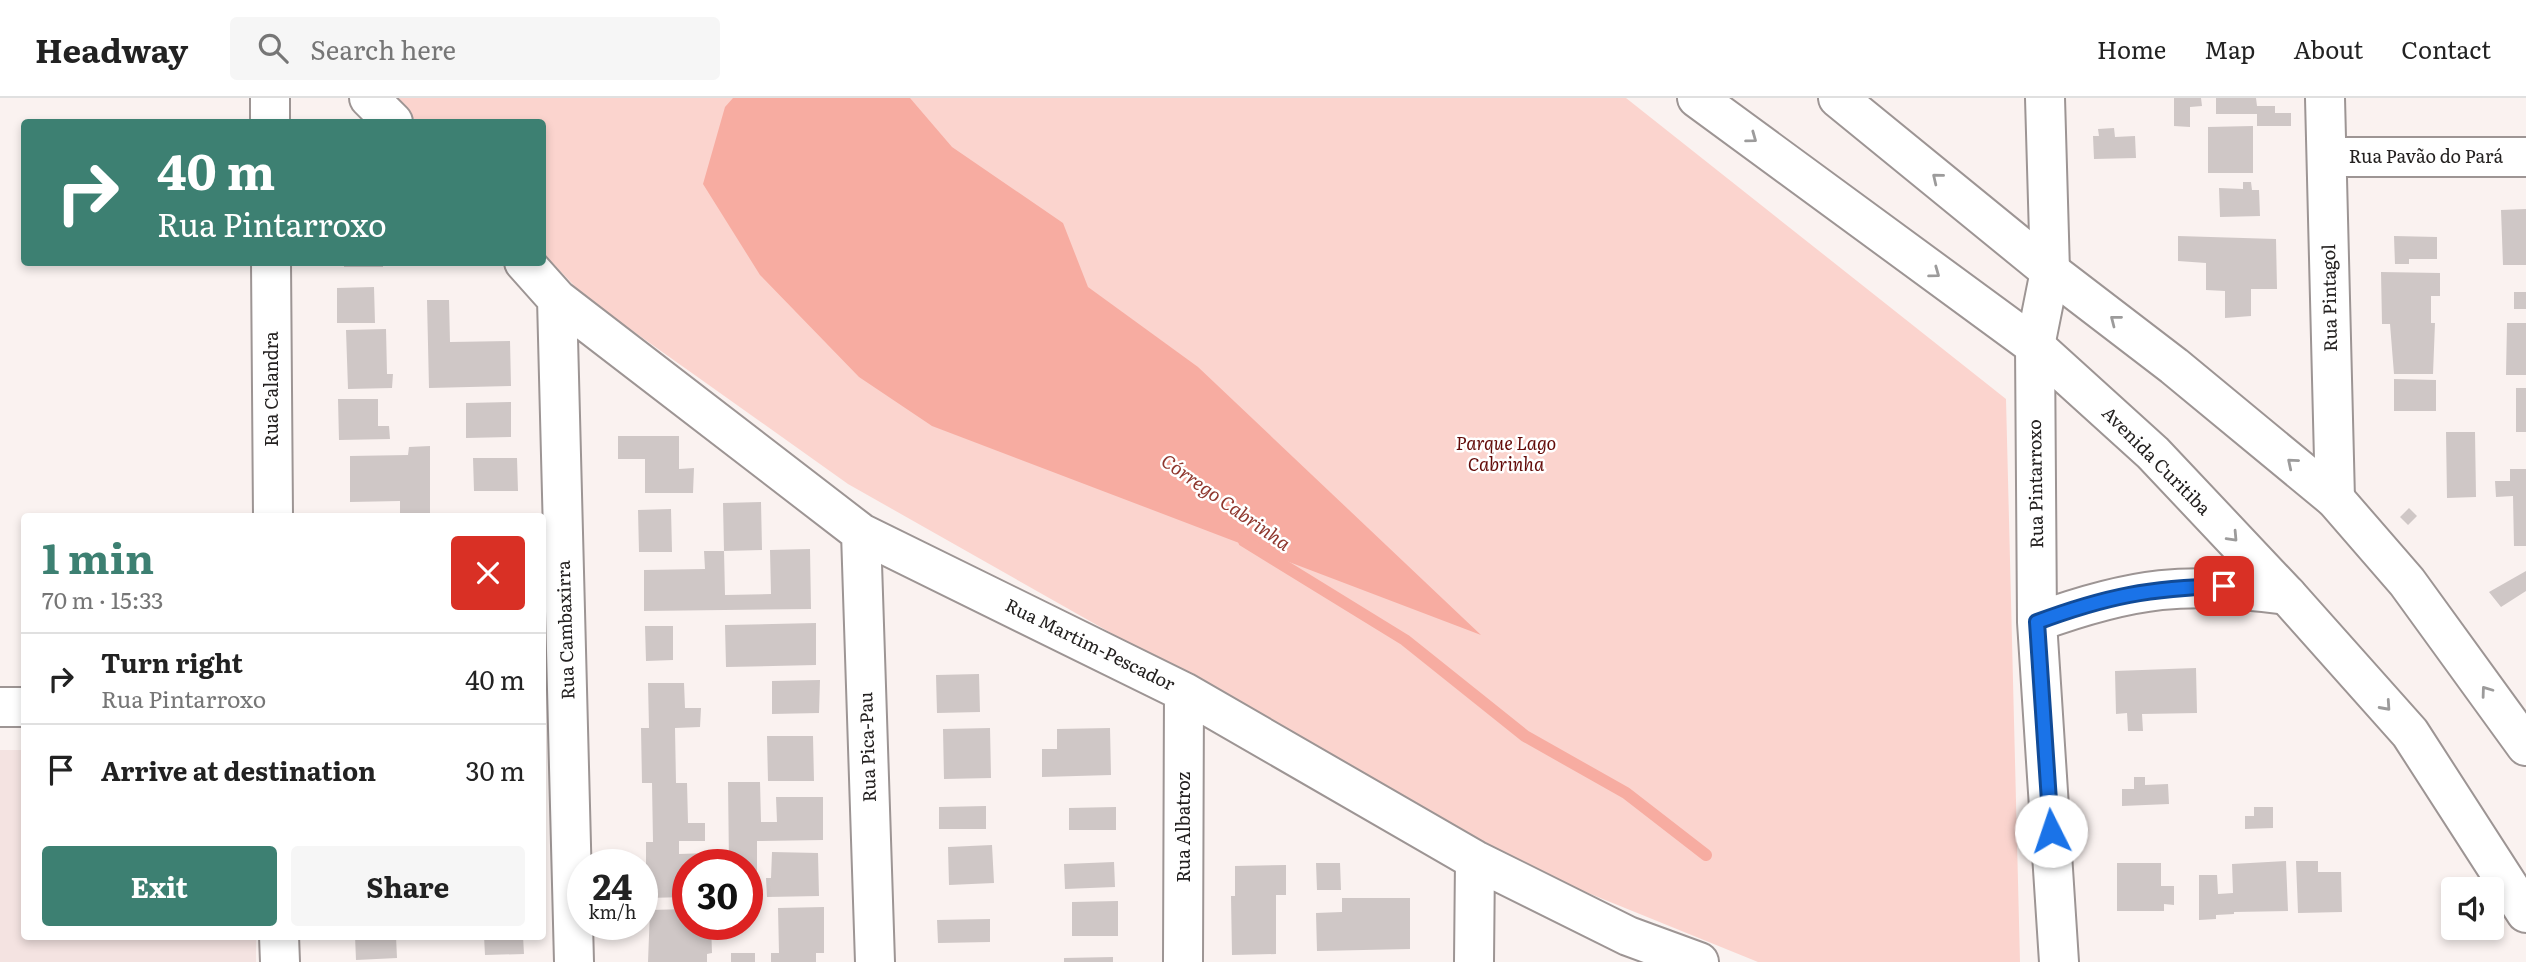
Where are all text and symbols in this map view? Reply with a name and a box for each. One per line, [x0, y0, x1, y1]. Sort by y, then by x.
search box [230, 17, 720, 80]
text: Headway [35, 24, 188, 73]
icon: search [254, 29, 292, 67]
text: Search here [310, 29, 456, 68]
text: Home [2097, 31, 2166, 66]
text: Map [2204, 31, 2255, 66]
text: About [2293, 31, 2363, 66]
text: Contact [2401, 31, 2491, 66]
one-way arrow [1744, 130, 1757, 143]
text: 40 m [157, 132, 275, 205]
street label: Rua Pavão do Pará [2349, 142, 2504, 169]
icon: right [42, 147, 133, 238]
one-way arrow [1932, 174, 1944, 187]
text: Rua Pintarroxo [157, 199, 387, 247]
street label: Rua Pintagol [2314, 244, 2343, 352]
one-way arrow [1927, 265, 1940, 277]
one-way arrow [2110, 315, 2122, 328]
street label: Rua Calandra [257, 331, 284, 447]
street label: Avenida Curitiba [2096, 399, 2218, 521]
street label: Rua Pintarroxo [2020, 419, 2049, 549]
park label: Parque Lago Cabrinha [1456, 429, 1556, 477]
water label: Córrego Cabrinha [1156, 446, 1297, 556]
one-way arrow [2287, 459, 2300, 471]
text: 1 min [42, 525, 154, 587]
one-way arrow [2224, 529, 2237, 542]
button: close [451, 536, 525, 610]
pin [2194, 556, 2254, 616]
street label: Rua Cambaxirra [549, 560, 580, 700]
icon: arrive [2205, 567, 2243, 605]
text: 70 m · 15:33 [42, 582, 163, 616]
street label: Rua Martim-Pescador [1001, 591, 1181, 697]
text: Turn right [101, 642, 243, 681]
text: 40 m [465, 659, 525, 698]
icon: right [42, 660, 80, 698]
text: Rua Pintarroxo [101, 681, 266, 715]
one-way arrow [2482, 686, 2494, 699]
street label: Rua Pica-Pau [851, 691, 882, 803]
one-way arrow [2378, 697, 2390, 710]
text: Arrive at destination [101, 750, 376, 789]
text: 30 m [465, 750, 525, 789]
icon: arrive [42, 751, 80, 789]
street label: Rua Albatroz [1169, 771, 1196, 882]
position arrow [2014, 794, 2088, 868]
button: Exit [42, 846, 277, 926]
button: Share [291, 846, 525, 926]
speed limit sign: 30 [672, 849, 763, 940]
text: 24 [593, 859, 632, 911]
map controls [2441, 877, 2504, 940]
button: sound [2441, 877, 2504, 940]
text: km/h [589, 898, 636, 925]

